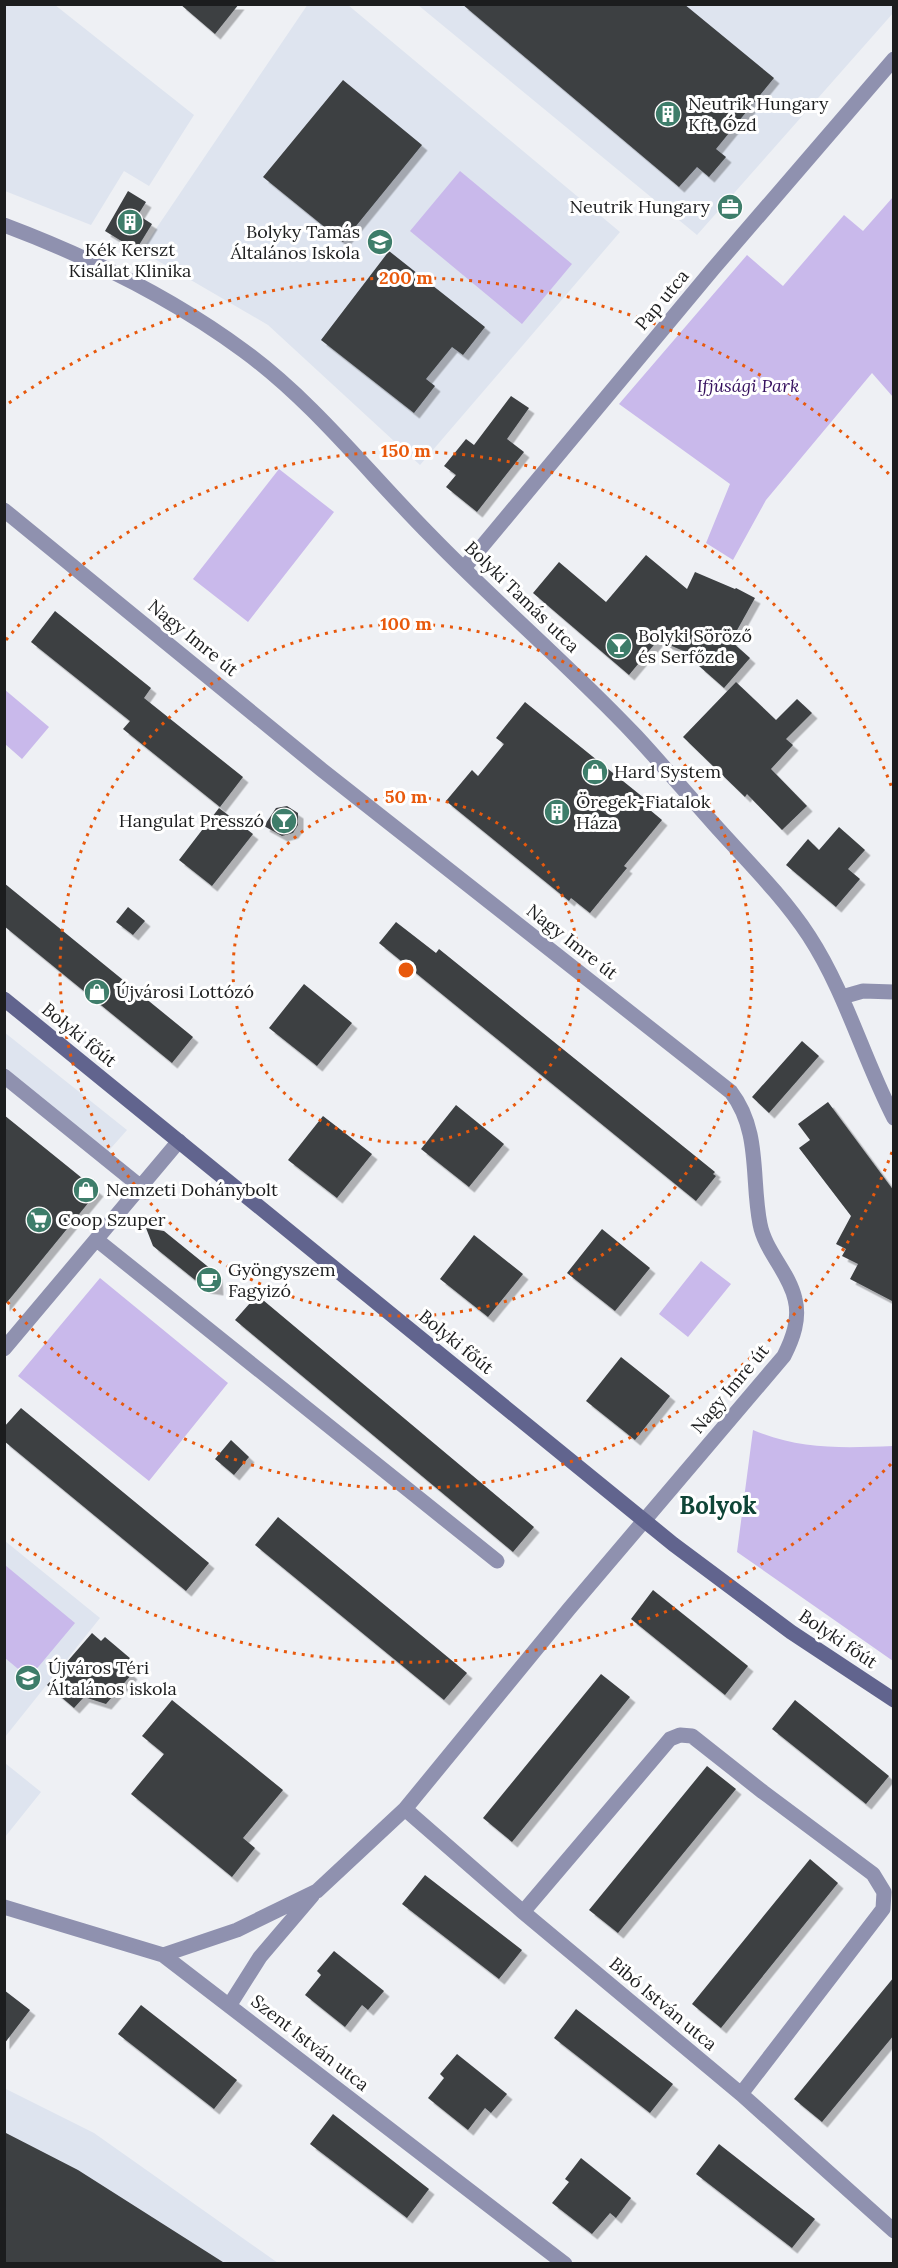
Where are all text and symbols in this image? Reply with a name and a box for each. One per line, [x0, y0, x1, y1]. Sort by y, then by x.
place label: Neutrik Hungary Kft. Ózd [688, 92, 829, 136]
building icon: Neutrik Hungary Kft. Ózd [653, 99, 683, 129]
office icon: Neutrik Hungary [715, 192, 745, 222]
place label: Neutrik Hungary [570, 195, 710, 218]
building icon: Kék Kerszt Kisállat Klinika [115, 207, 145, 237]
place label: Bolyky Tamás Általános Iskola [229, 220, 360, 264]
school or university icon: Bolyky Tamás Általános Iskola [365, 227, 395, 257]
place label: Kék Kerszt Kisállat Klinika [69, 238, 191, 282]
street label: Pap utca [630, 265, 694, 335]
text: 200 m [379, 266, 433, 289]
park label: Ifjúsági Park [697, 374, 799, 397]
text: 150 m [381, 439, 431, 462]
street label: Bolyki Tamás utca [460, 536, 585, 657]
street label: Nagy Imre út [144, 594, 243, 681]
text: 100 m [380, 612, 432, 635]
place label: Bolyki Söröző és Serfőzde [638, 624, 752, 668]
bar icon: Bolyki Söröző és Serfőzde [604, 631, 634, 661]
shop icon: Hard System [580, 757, 610, 787]
place label: Hard System [614, 760, 721, 783]
text: 50 m [385, 785, 428, 808]
place label: Öregek-Fiatalok Háza [576, 790, 711, 834]
building icon: Öregek-Fiatalok Háza [542, 797, 572, 827]
bar icon: Hangulat Presszó [269, 806, 299, 836]
place label: Hangulat Presszó [119, 809, 264, 832]
street label: Nagy Imre út [522, 899, 622, 984]
centre of rings [396, 960, 416, 980]
shop icon: Újvárosi Lottózó [82, 977, 112, 1007]
place label: Újvárosi Lottózó [116, 980, 254, 1003]
street label: Bolyki főút [37, 997, 121, 1072]
shop icon: Nemzeti Dohánybolt [71, 1175, 101, 1205]
place label: Nemzeti Dohánybolt [106, 1178, 278, 1201]
supermarket icon: Coop Szuper [24, 1205, 54, 1235]
place label: Coop Szuper [58, 1208, 166, 1231]
place label: Gyöngyszem Fagyizó [228, 1258, 336, 1302]
cafe icon: Gyöngyszem Fagyizó [194, 1265, 224, 1295]
street label: Bolyki főút [414, 1304, 498, 1379]
street label: Nagy Imre út [686, 1339, 774, 1438]
district label: Bolyok [679, 1490, 757, 1521]
street label: Bolyki főút [795, 1604, 882, 1673]
place label: Újváros Téri Általános iskola [47, 1656, 177, 1700]
school or university icon: Újváros Téri Általános iskola [13, 1663, 43, 1693]
street label: Bibó István utca [605, 1952, 722, 2055]
street label: Szent István utca [247, 1989, 374, 2096]

